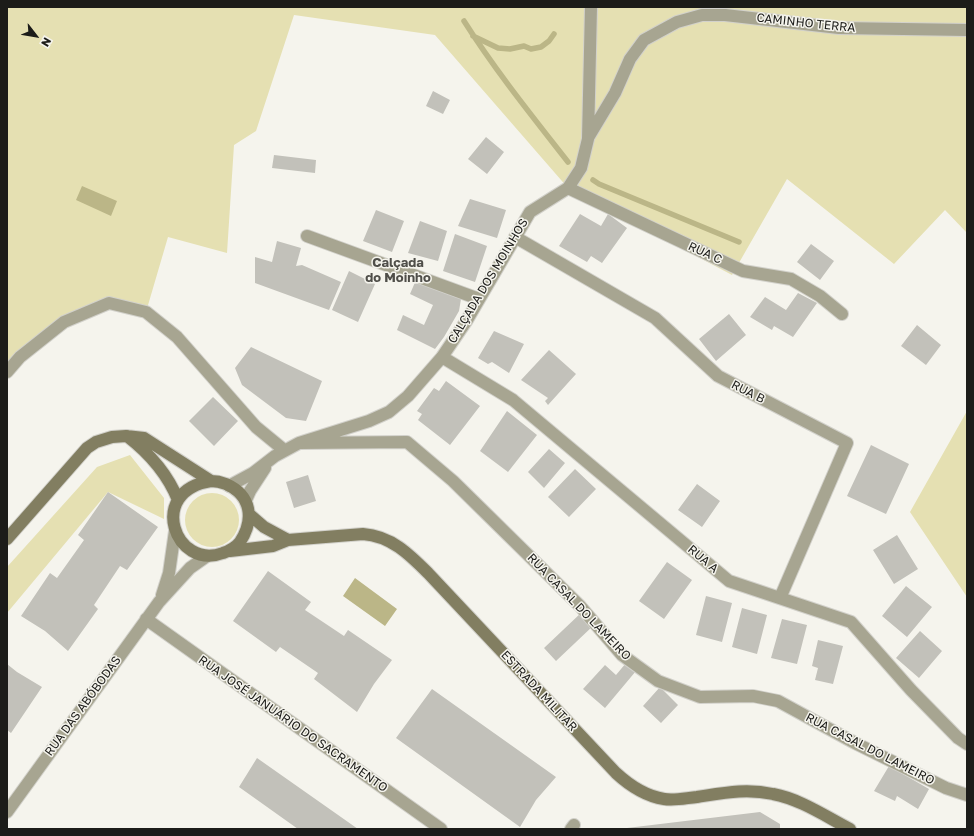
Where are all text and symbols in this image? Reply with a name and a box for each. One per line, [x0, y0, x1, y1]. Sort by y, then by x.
street label: CAMINHO TERRA [756, 11, 856, 35]
north arrow [16, 16, 56, 56]
text: N [39, 36, 54, 49]
street label: CALÇADA DOS MOINHOS [445, 216, 531, 346]
street label: RUA C [686, 239, 724, 267]
district label: Calçada do Moinho [365, 255, 431, 286]
street label: RUA B [729, 378, 767, 406]
street label: RUA A [685, 542, 721, 576]
street label: RUA CASAL DO LAMEIRO [524, 551, 634, 663]
street label: ESTRADA MILITAR [498, 648, 580, 734]
street label: RUA DAS ABÓBODAS [42, 653, 124, 759]
street label: RUA JOSÉ JANUÁRIO DO SACRAMENTO [196, 653, 390, 795]
street label: RUA CASAL DO LAMEIRO [803, 710, 937, 788]

